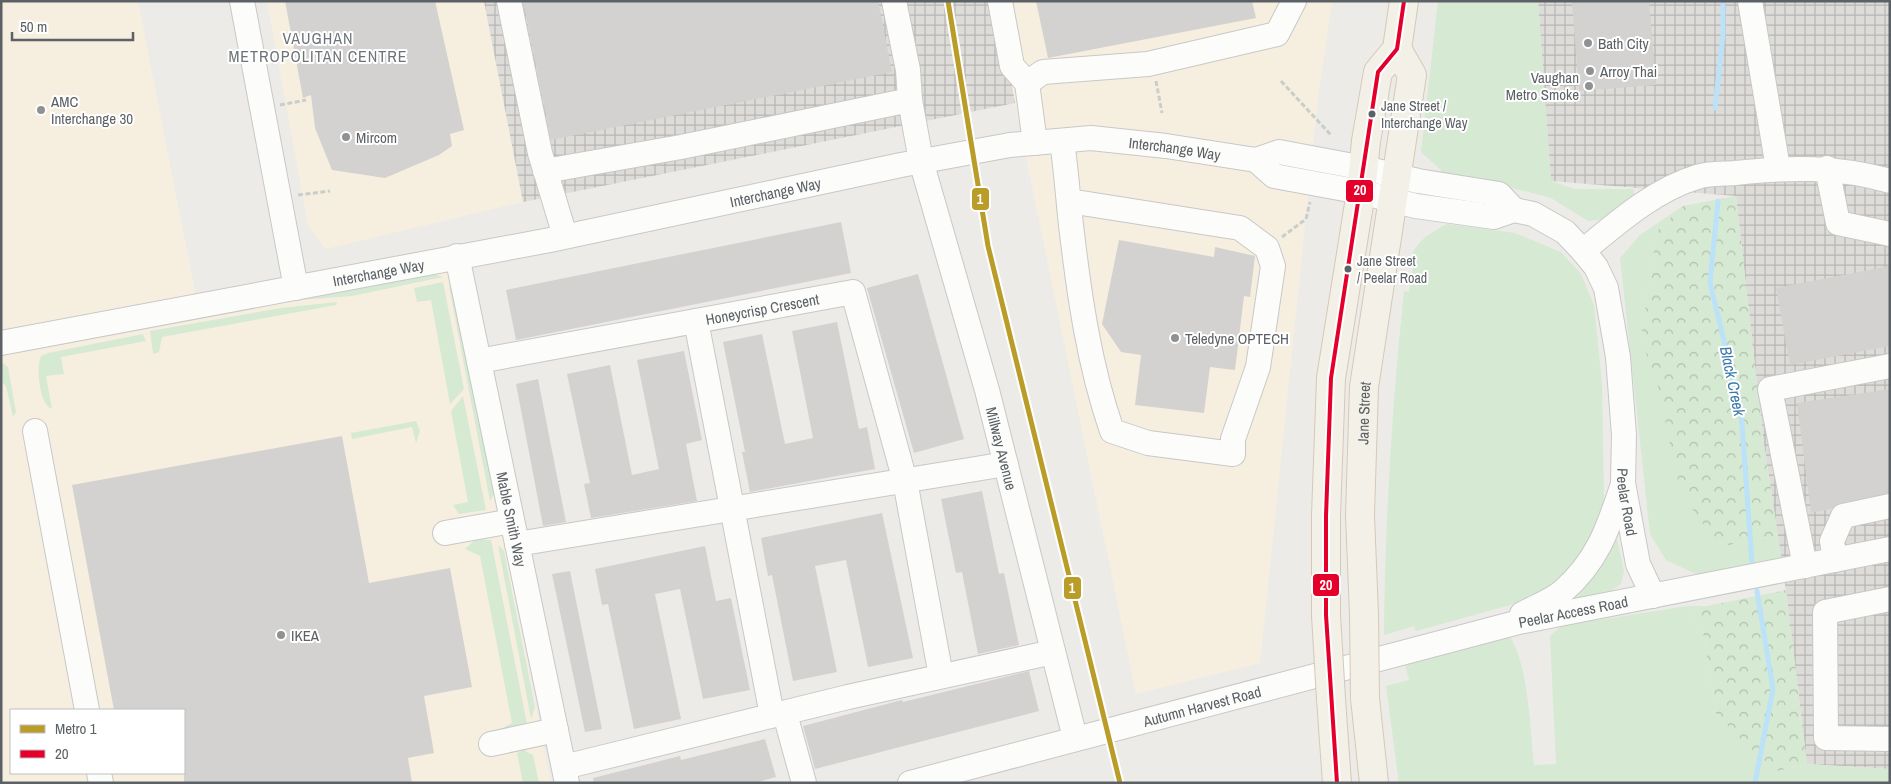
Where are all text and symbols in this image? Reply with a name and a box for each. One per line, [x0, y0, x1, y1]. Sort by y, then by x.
scale bar [12, 10, 134, 42]
text: 50 m [20, 16, 47, 37]
district label: VAUGHAN METROPOLITAN CENTRE [228, 27, 408, 67]
place label: Bath City [1598, 33, 1649, 54]
marker: Bath City [1582, 37, 1594, 49]
place label: Arroy Thai [1599, 61, 1657, 82]
marker: Arroy Thai [1584, 65, 1596, 77]
place label: Vaughan Metro Smoke [1506, 67, 1579, 105]
marker: Vaughan Metro Smoke [1583, 80, 1595, 92]
place label: AMC Interchange 30 [50, 91, 133, 129]
place label: Jane Street / Interchange Way [1381, 97, 1468, 132]
marker: AMC Interchange 30 [35, 104, 47, 116]
marker: Jane Street / Interchange Way [1367, 109, 1377, 119]
place label: Mircom [356, 127, 397, 148]
marker: Mircom [340, 131, 352, 143]
street label: Interchange Way [1128, 132, 1223, 165]
street label: Interchange Way [728, 172, 824, 212]
line badge: 20 [1345, 179, 1374, 203]
text: 20 [1354, 181, 1366, 199]
line badge: 1 [971, 187, 990, 211]
text: 1 [977, 190, 984, 208]
place label: Jane Street / Peelar Road [1357, 252, 1427, 287]
street label: Interchange Way [331, 253, 427, 291]
marker: Jane Street / Peelar Road [1343, 264, 1353, 274]
street label: Honeycrisp Crescent [704, 288, 821, 330]
place label: Teledyne OPTECH [1185, 328, 1289, 349]
marker: Teledyne OPTECH [1169, 332, 1181, 344]
water label: Black Creek [1715, 344, 1751, 418]
street label: Jane Street [1352, 380, 1375, 445]
street label: Millway Avenue [981, 404, 1022, 492]
street label: Peelar Road [1612, 468, 1643, 538]
street label: Mable Smith Way [492, 470, 532, 570]
line badge: 20 [1312, 573, 1340, 597]
line badge: 1 [1063, 576, 1082, 600]
text: 20 [1320, 576, 1332, 594]
text: 1 [1069, 579, 1076, 597]
street label: Peelar Access Road [1517, 590, 1629, 632]
place label: IKEA [291, 625, 320, 646]
marker: IKEA [275, 629, 287, 641]
street label: Autumn Harvest Road [1140, 680, 1263, 732]
legend [10, 709, 185, 774]
text: Metro 1 [55, 718, 97, 739]
text: 20 [55, 743, 69, 764]

